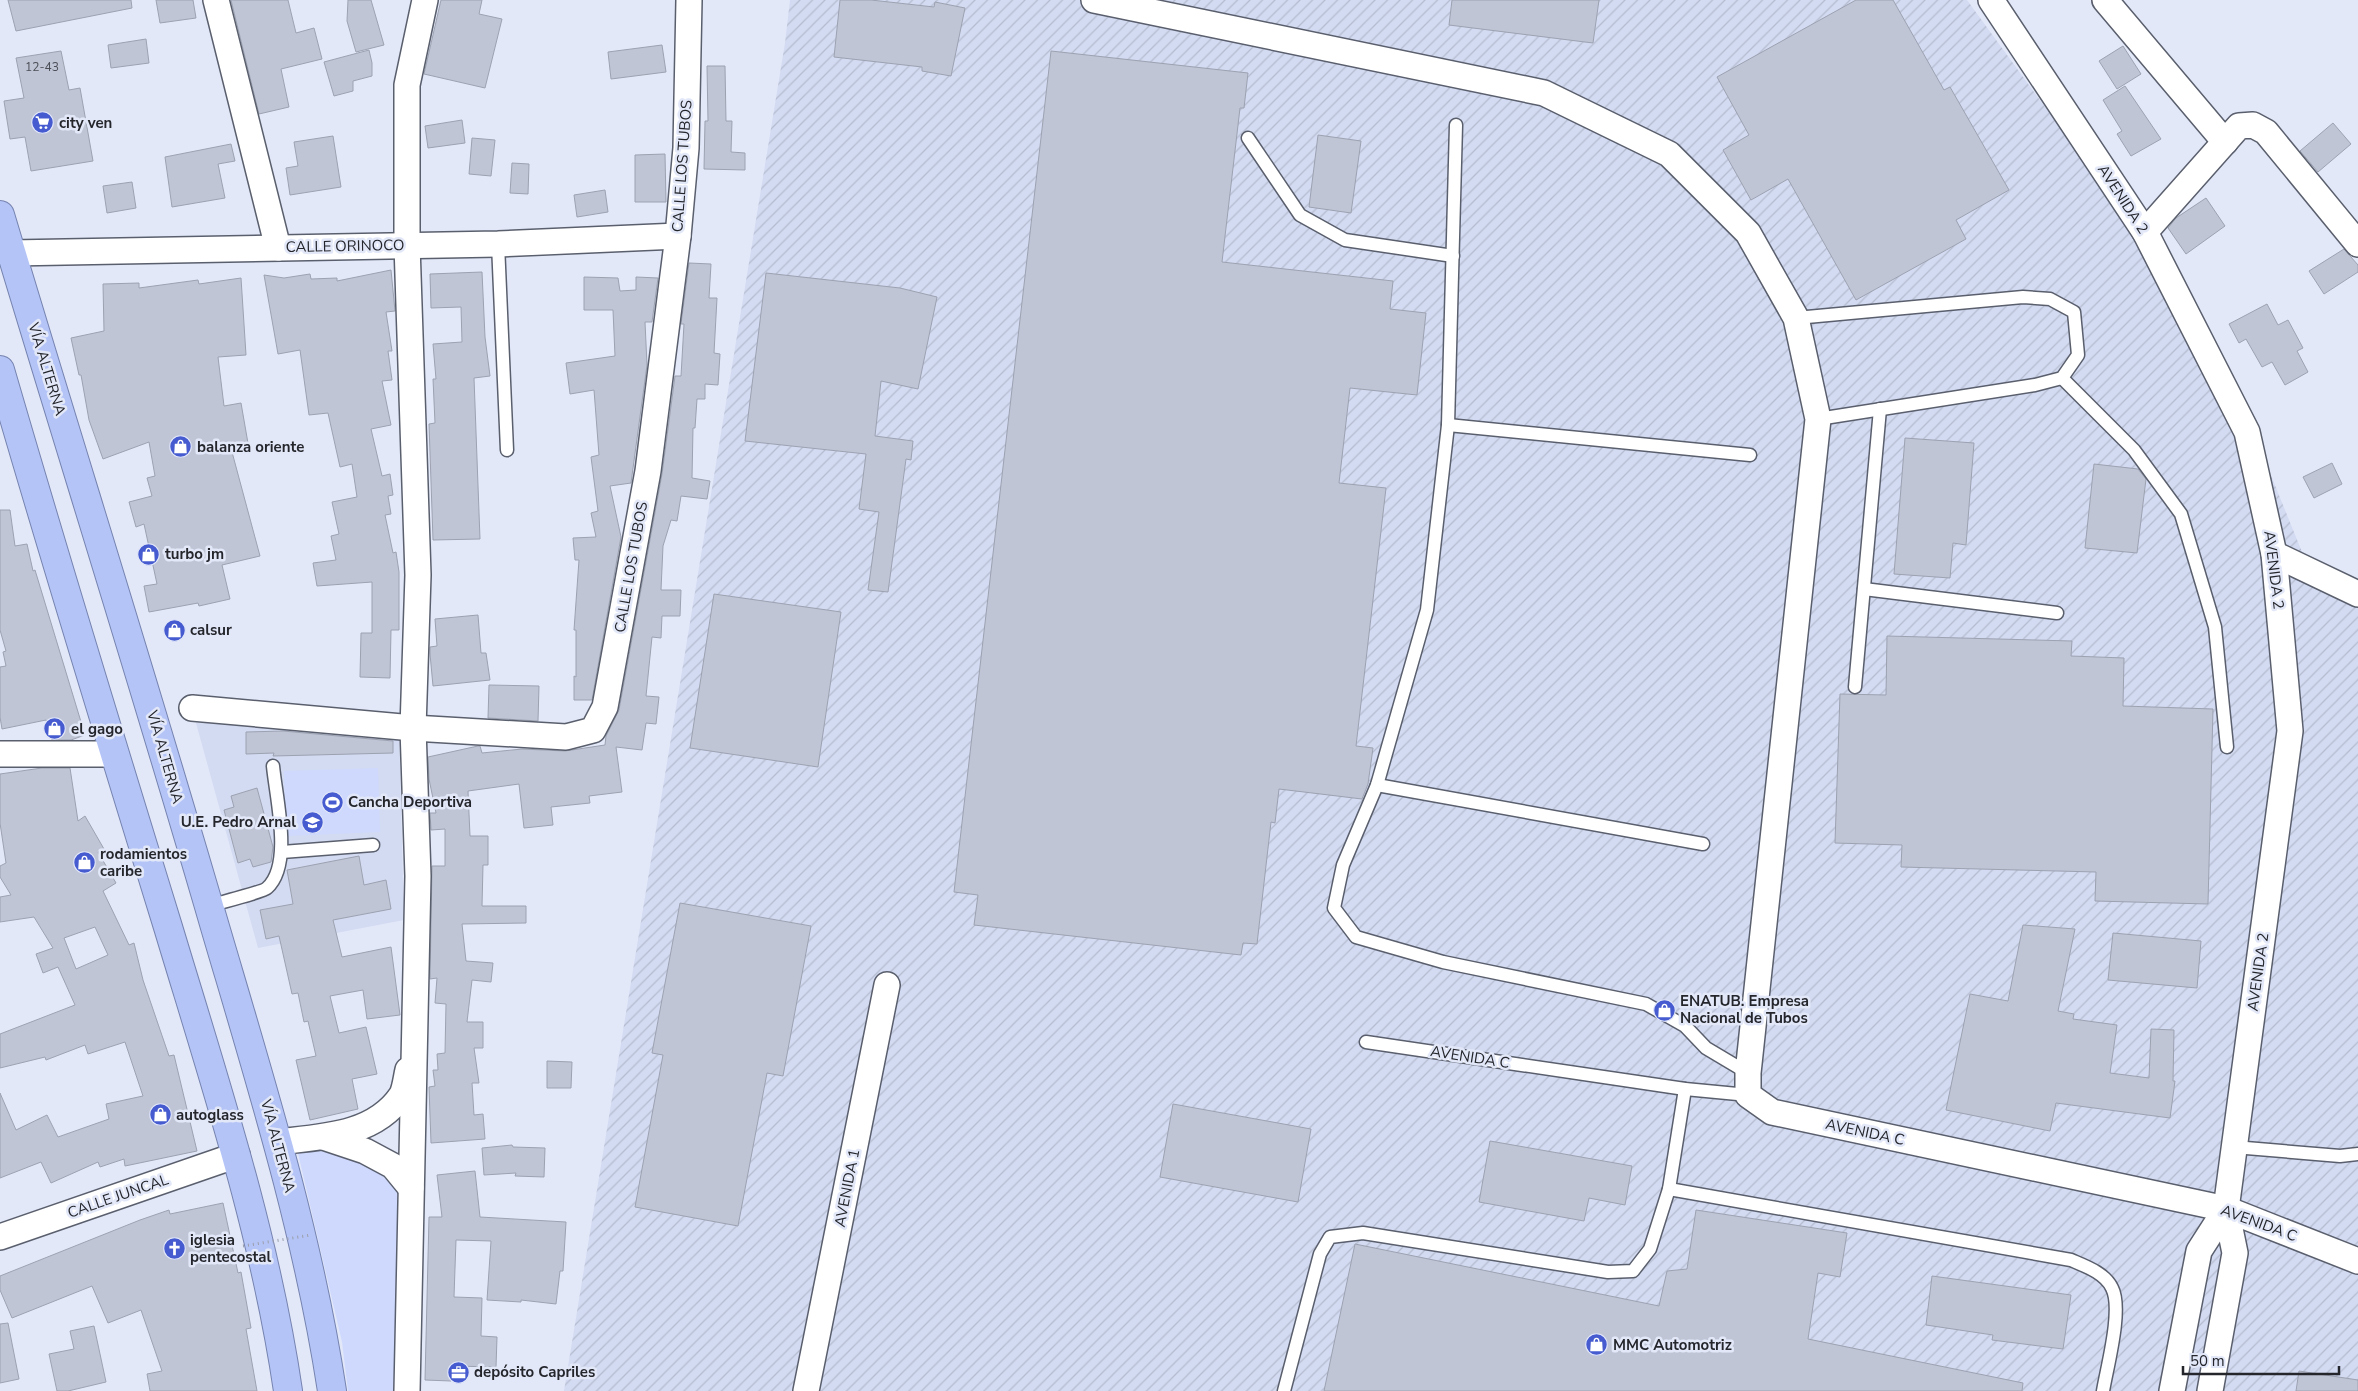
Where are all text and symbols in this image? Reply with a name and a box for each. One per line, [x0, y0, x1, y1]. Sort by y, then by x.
house number: 12-43 [25, 59, 59, 75]
street label: CALLE LOS TUBOS [667, 99, 697, 233]
supermarket icon: city ven [31, 111, 55, 135]
place label: city ven [59, 113, 112, 133]
street label: AVENIDA 2 [2093, 160, 2153, 238]
street label: CALLE ORINOCO [285, 235, 405, 257]
street label: VÍA ALTERNA [23, 319, 71, 418]
shop icon: balanza oriente [169, 435, 193, 459]
place label: balanza oriente [197, 437, 304, 457]
street label: CALLE LOS TUBOS [610, 500, 652, 634]
street label: AVENIDA 2 [2259, 530, 2289, 610]
shop icon: turbo jm [137, 542, 161, 566]
place label: turbo jm [165, 544, 224, 564]
shop icon: calsur [162, 618, 186, 642]
place label: calsur [190, 620, 232, 640]
street label: VÍA ALTERNA [142, 707, 188, 806]
shop icon: el gago [43, 717, 67, 741]
place label: el gago [71, 719, 123, 739]
sports icon: Cancha Deportiva [320, 790, 344, 814]
place label: Cancha Deportiva [348, 792, 472, 812]
school or university icon: U.E. Pedro Arnal [300, 810, 324, 834]
place label: U.E. Pedro Arnal [181, 812, 296, 832]
place label: rodamientos caribe [100, 844, 187, 881]
shop icon: rodamientos caribe [72, 851, 96, 875]
street label: AVENIDA 2 [2243, 932, 2273, 1012]
place label: ENATUB. Empresa Nacional de Tubos [1680, 991, 1809, 1028]
shop icon: ENATUB. Empresa Nacional de Tubos [1652, 998, 1676, 1022]
street label: AVENIDA C [1429, 1041, 1511, 1073]
street label: VÍA ALTERNA [256, 1096, 300, 1195]
shop icon: autoglass [148, 1103, 172, 1127]
place label: autoglass [176, 1105, 244, 1125]
street label: AVENIDA C [1824, 1114, 1906, 1150]
street label: AVENIDA 1 [830, 1147, 864, 1229]
street label: CALLE JUNCAL [65, 1169, 171, 1223]
street label: AVENIDA C [2218, 1200, 2300, 1246]
place label: iglesia pentecostal [190, 1230, 272, 1267]
church icon: iglesia pentecostal [162, 1237, 186, 1261]
shop icon: MMC Automotriz [1585, 1333, 1609, 1357]
place label: MMC Automotriz [1613, 1335, 1732, 1355]
scale bar [2183, 1344, 2339, 1376]
text: 50 m [2190, 1351, 2225, 1371]
office icon: depósito Capriles [446, 1360, 470, 1384]
place label: depósito Capriles [474, 1362, 595, 1382]

